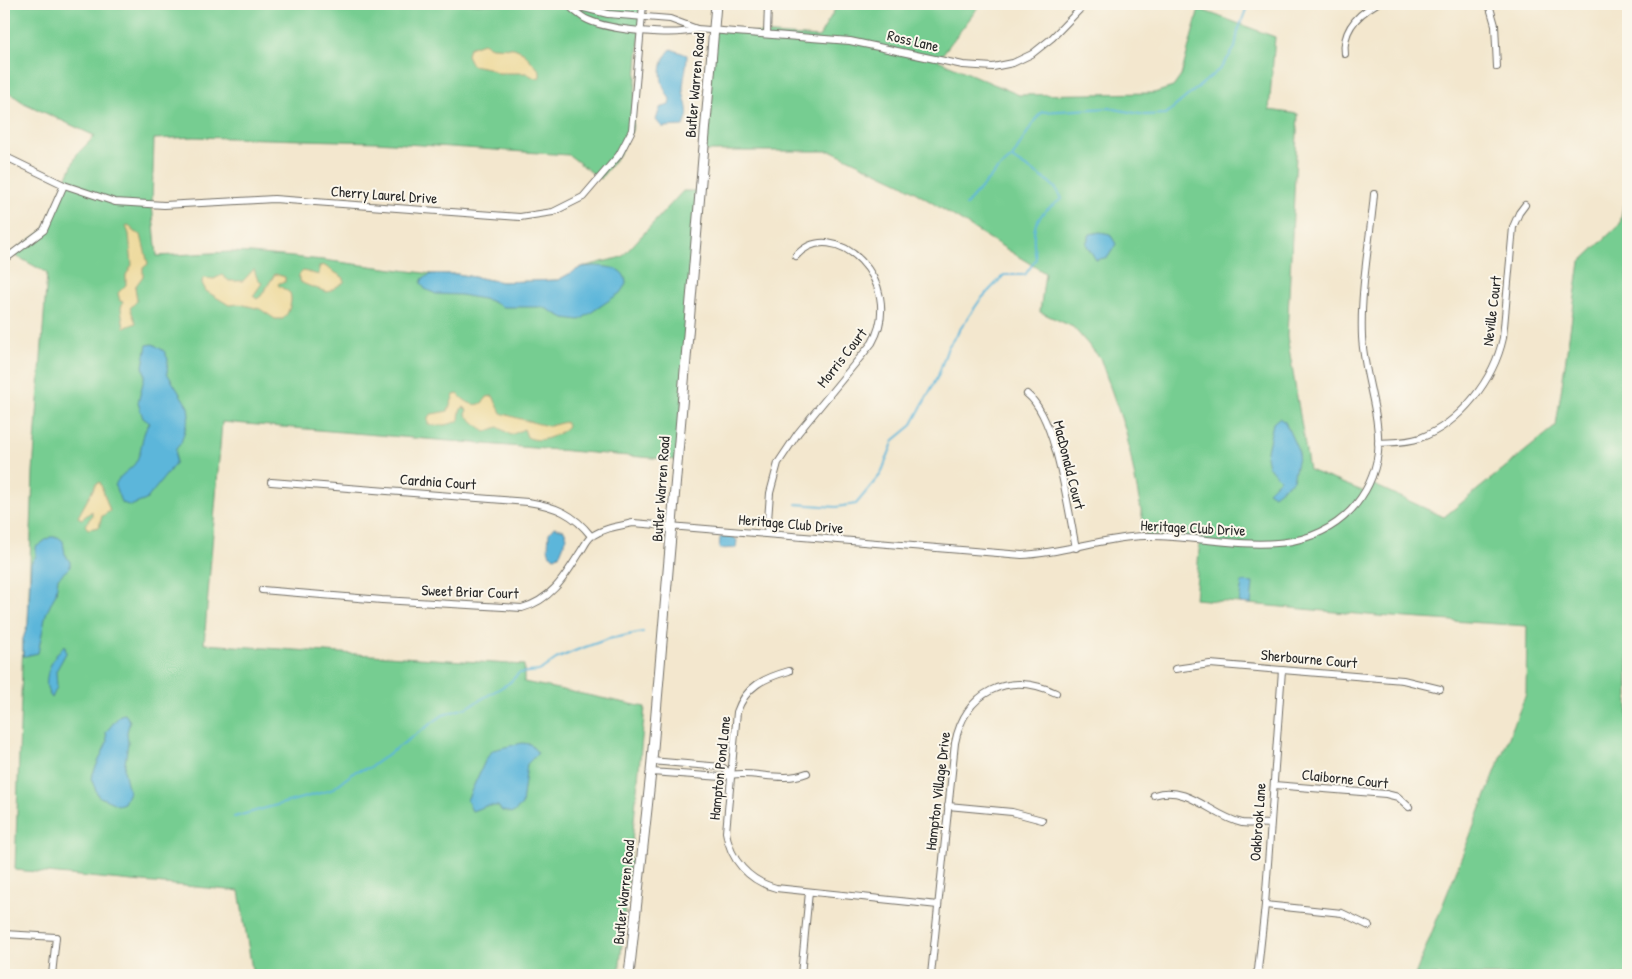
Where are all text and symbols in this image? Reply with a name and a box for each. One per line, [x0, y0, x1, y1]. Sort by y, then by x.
street label: Ross Lane [885, 24, 941, 57]
street label: Butler Warren Road [679, 31, 710, 138]
street label: Cherry Laurel Drive [330, 180, 438, 209]
street label: Neville Court [1477, 274, 1506, 347]
street label: Morris Court [812, 323, 872, 392]
street label: MacDonald Court [1048, 418, 1091, 512]
street label: Butler Warren Road [646, 436, 675, 542]
street label: Cardnia Court [399, 468, 478, 495]
street label: Heritage Club Drive [738, 508, 844, 539]
street label: Heritage Club Drive [1140, 514, 1246, 541]
street label: Sweet Briar Court [421, 579, 520, 604]
street label: Sherbourne Court [1260, 644, 1359, 673]
street label: Hampton Pond Lane [704, 715, 735, 821]
street label: Hampton Village Drive [920, 730, 955, 851]
street label: Claiborne Court [1301, 764, 1390, 794]
street label: Oakbrook Lane [1244, 782, 1271, 862]
street label: Butler Warren Road [608, 838, 639, 945]

